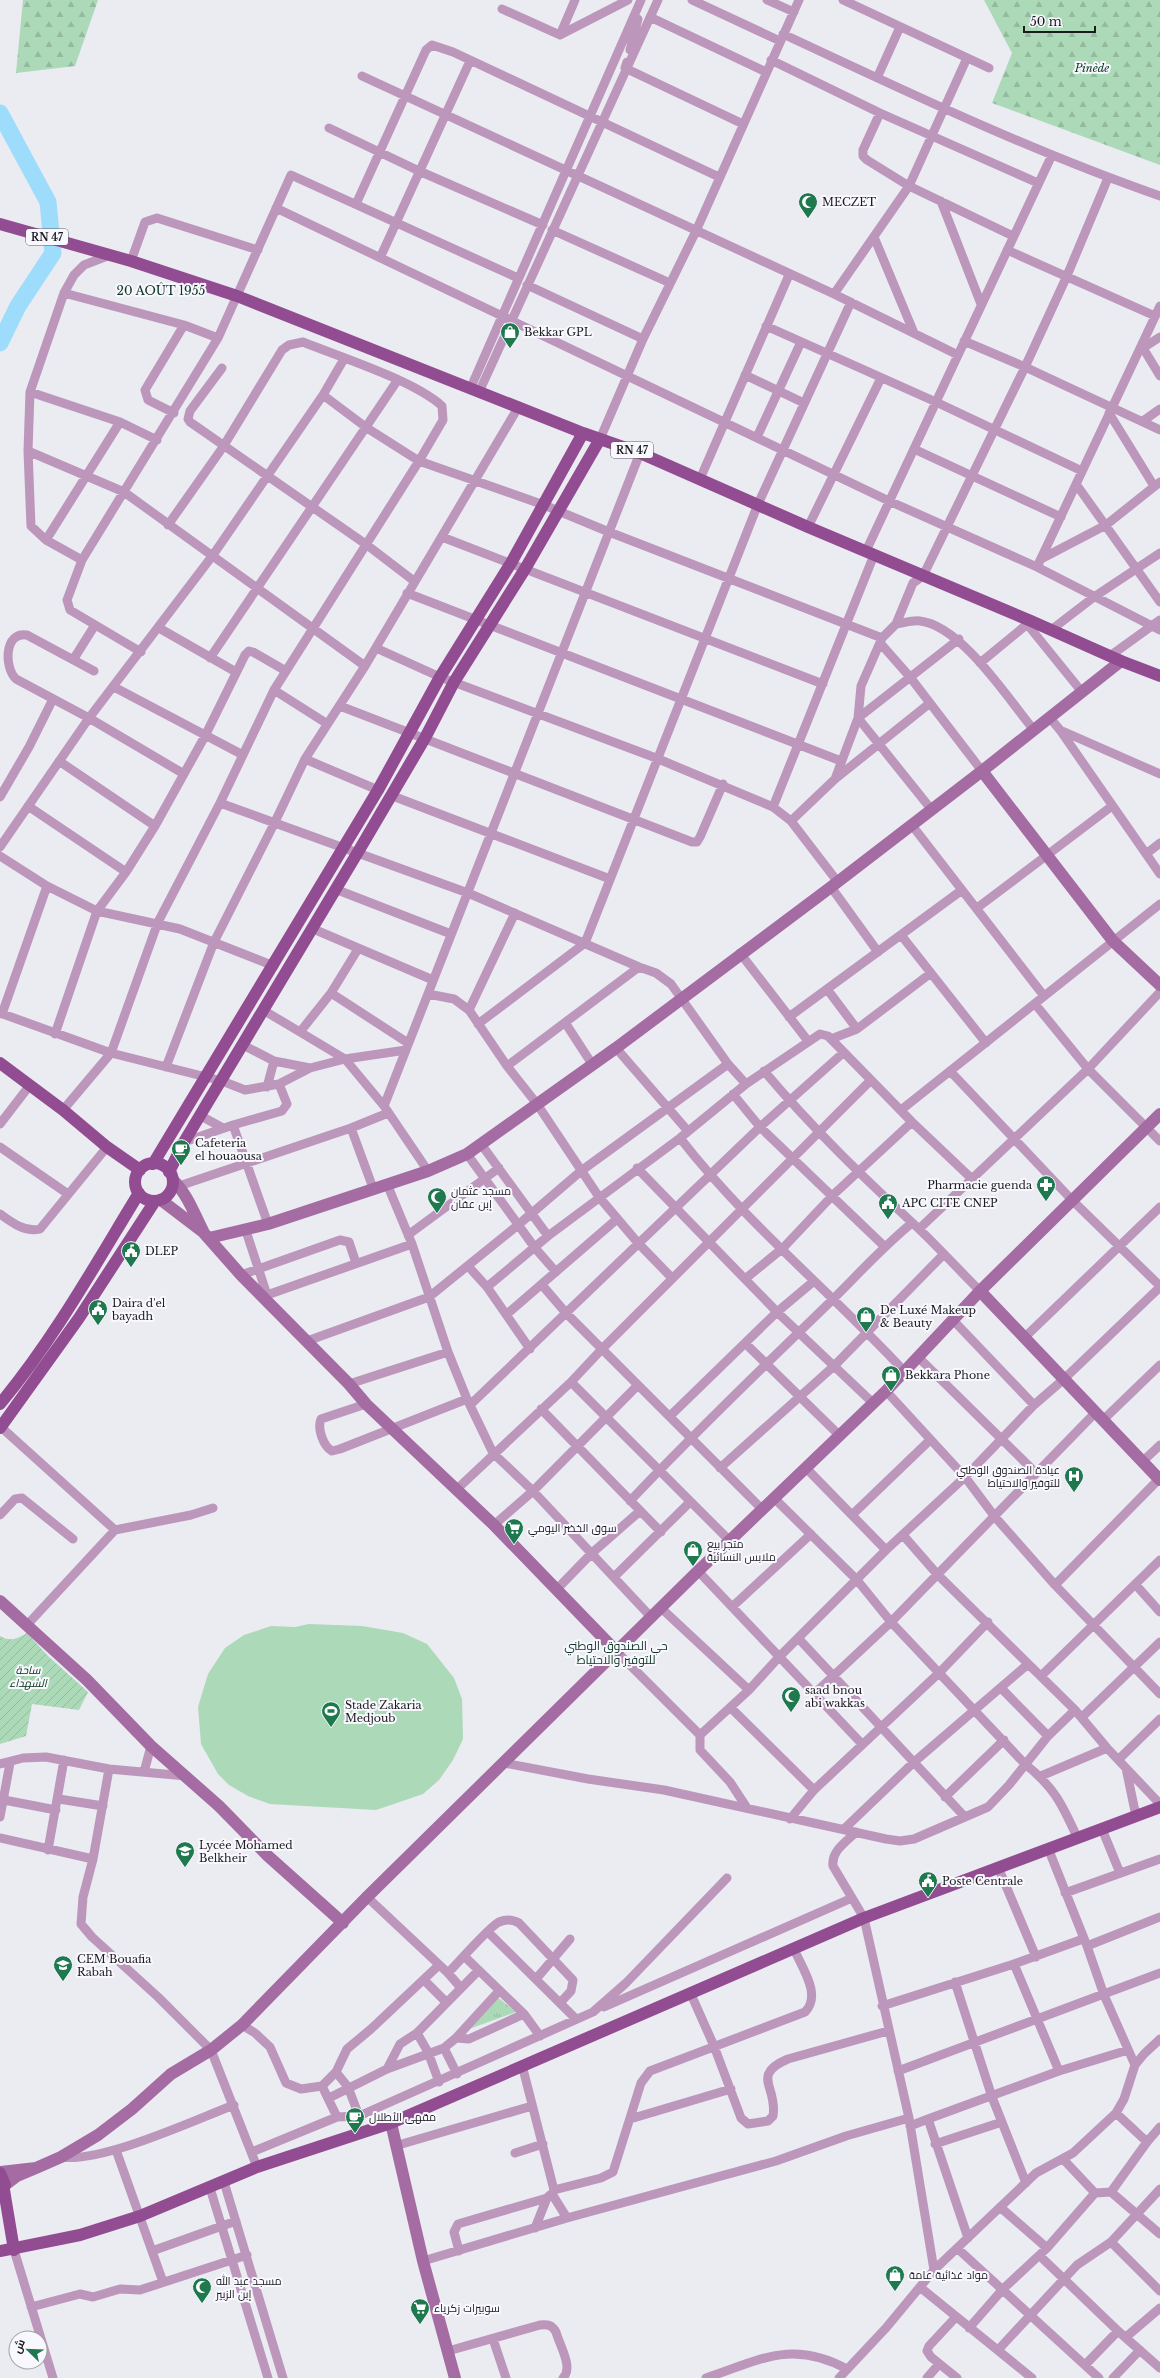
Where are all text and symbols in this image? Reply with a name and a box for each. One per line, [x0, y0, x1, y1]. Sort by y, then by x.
scale bar [1024, 8, 1095, 34]
text: 50 m [1030, 14, 1062, 29]
park label: Pinède [1074, 61, 1109, 75]
mosque icon: MECZET [797, 191, 819, 219]
place label: MECZET [822, 195, 876, 209]
road number: RN 47 [26, 229, 68, 245]
district label: 20 AOÛT 1955 [117, 282, 206, 298]
shop icon: Bekkar GPL [499, 321, 521, 349]
place label: Bekkar GPL [524, 325, 592, 339]
road number: RN 47 [611, 442, 653, 458]
place label: Cafeteria el houaousa [195, 1136, 263, 1163]
cafe icon: Cafeteria el houaousa [170, 1138, 192, 1166]
pharmacy icon: Pharmacie guenda [1035, 1174, 1057, 1202]
place label: Pharmacie guenda [927, 1178, 1033, 1192]
place label: مسجد عثمان إبن عفان [451, 1184, 511, 1211]
mosque icon: مسجد عثمان إبن عفان [426, 1186, 448, 1214]
public building icon: APC CITE CNEP [877, 1192, 899, 1220]
place label: APC CITE CNEP [901, 1196, 998, 1210]
public building icon: DLEP [120, 1240, 142, 1268]
place label: DLEP [145, 1244, 179, 1258]
place label: Daira d'el bayadh [111, 1296, 166, 1323]
public building icon: Daira d'el bayadh [87, 1298, 109, 1326]
place label: De Luxé Makeup & Beauty [880, 1303, 976, 1330]
shop icon: De Luxé Makeup & Beauty [855, 1305, 877, 1333]
shop icon: Bekkara Phone [880, 1364, 902, 1392]
place label: Bekkara Phone [905, 1368, 990, 1382]
place label: عيادة الصندوق الوطني للتوفير والاحتياط [956, 1463, 1060, 1490]
hospital icon: عيادة الصندوق الوطني للتوفير والاحتياط [1063, 1465, 1085, 1493]
supermarket icon: سوق الخضر اليومي [503, 1517, 525, 1545]
place label: سوق الخضر اليومي [528, 1521, 617, 1537]
place label: متجر بيع ملابس النسائية [707, 1537, 776, 1564]
shop icon: متجر بيع ملابس النسائية [682, 1539, 704, 1567]
district label: حي الصندوق الوطني للتوفير والاحتياط [564, 1638, 668, 1667]
park label: ساحة الشهداء [9, 1663, 48, 1690]
place label: saad bnou abi wakkas [805, 1683, 865, 1710]
mosque icon: saad bnou abi wakkas [780, 1685, 802, 1713]
place label: Stade Zakaria Medjoub [345, 1698, 423, 1725]
sports icon: Stade Zakaria Medjoub [320, 1700, 342, 1728]
place label: Lycée Mohamed Belkheir [199, 1838, 293, 1865]
school or university icon: Lycée Mohamed Belkheir [174, 1840, 196, 1868]
public building icon: Poste Centrale [917, 1870, 939, 1898]
place label: Poste Centrale [942, 1874, 1023, 1888]
place label: CEM Bouafia Rabah [77, 1952, 152, 1979]
school or university icon: CEM Bouafia Rabah [52, 1954, 74, 1982]
cafe icon: مقهى الأطلال [344, 2106, 366, 2134]
place label: مقهى الأطلال [369, 2110, 436, 2124]
shop icon: مواد غذائية عامة [884, 2264, 906, 2292]
place label: مواد غذائية عامة [909, 2268, 988, 2282]
place label: مسجد عبد الله إبن الزبير [215, 2273, 282, 2301]
mosque icon: مسجد عبد الله إبن الزبير [191, 2276, 213, 2304]
supermarket icon: سوبيرات زكرياء [409, 2297, 431, 2325]
place label: سوبيرات زكرياء [434, 2301, 500, 2315]
north arrow [8, 2330, 48, 2370]
text: ش [10, 2337, 28, 2355]

